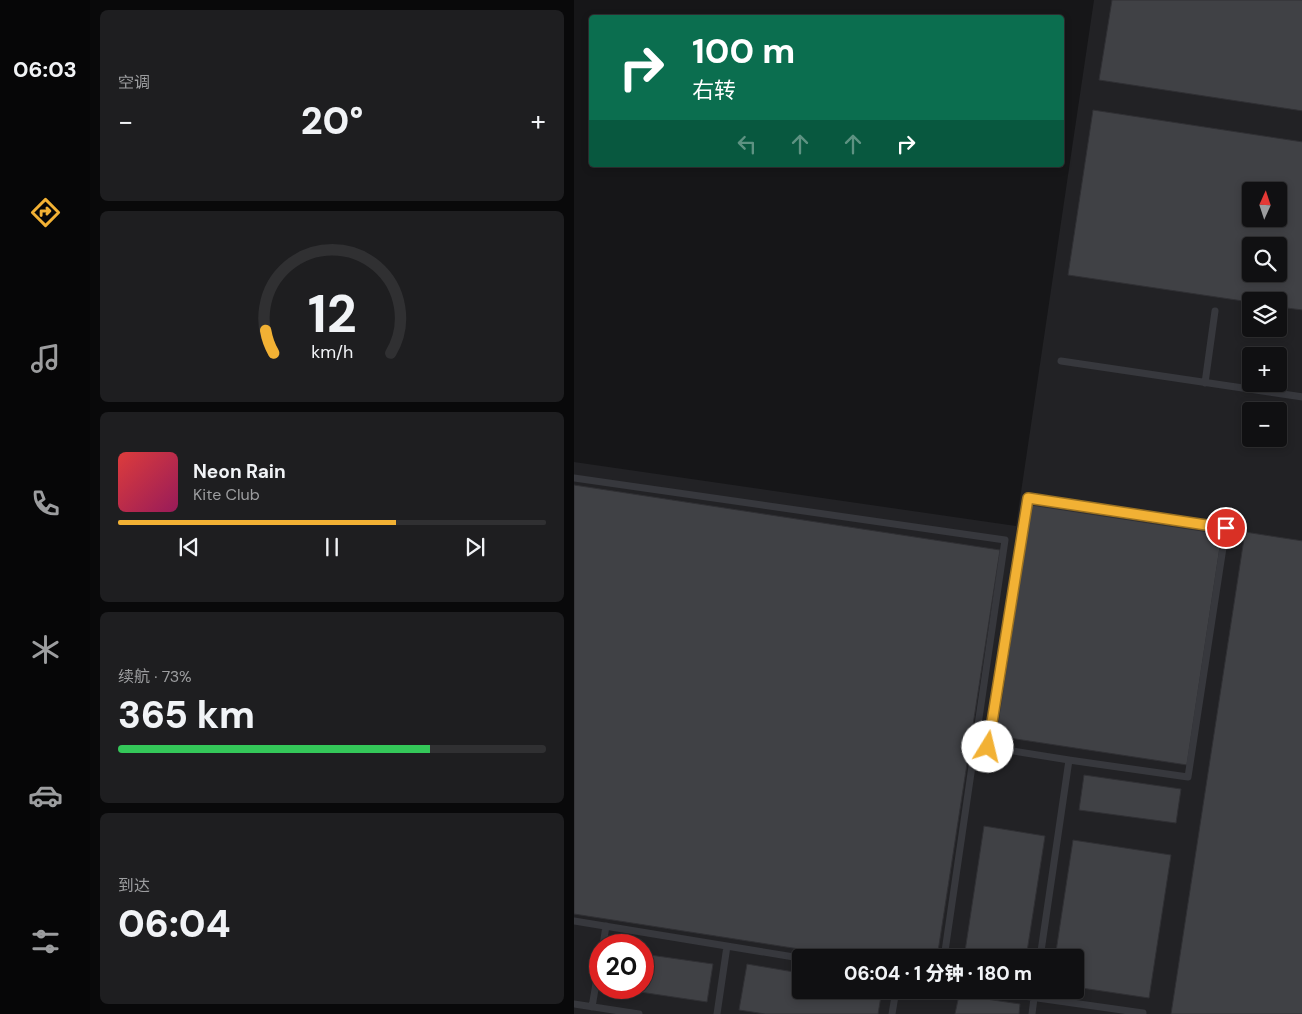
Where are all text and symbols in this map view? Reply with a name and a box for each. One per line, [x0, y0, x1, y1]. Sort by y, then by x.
text: 100 m [692, 28, 795, 74]
icon: right [609, 35, 674, 100]
text: 06:03 [13, 55, 77, 84]
text: 空调 [118, 72, 150, 93]
text: 右转 [692, 76, 736, 105]
text: 20° [301, 96, 363, 146]
text: − [118, 103, 133, 140]
text: + [531, 103, 546, 140]
icon: left [733, 130, 761, 158]
icon: ahead [786, 130, 814, 158]
icon: ahead [839, 130, 867, 158]
icon: right [892, 130, 920, 158]
north arrow [1242, 182, 1286, 228]
map controls [1242, 182, 1287, 447]
icon: directions [28, 195, 63, 230]
button: search [1242, 237, 1287, 282]
text: 12 [308, 280, 356, 348]
button: layers [1242, 292, 1287, 337]
text: km/h [311, 340, 353, 364]
icon: music [28, 341, 63, 376]
button: + [1242, 347, 1287, 392]
button: − [1242, 402, 1287, 447]
text: Neon Rain [193, 459, 286, 484]
text: Kite Club [193, 484, 260, 505]
icon: phone [28, 486, 63, 521]
pin [1205, 507, 1247, 549]
icon: arrive [1212, 514, 1240, 542]
icon: previous [175, 533, 203, 561]
icon: pause [318, 533, 346, 561]
icon: next [461, 533, 489, 561]
icon: climate [28, 632, 63, 667]
text: 续航 · 73% [118, 666, 192, 687]
text: 365 km [118, 690, 255, 740]
position arrow [961, 720, 1013, 772]
icon: car [28, 778, 63, 813]
text: 到达 [118, 875, 150, 896]
text: 06:04 [118, 899, 231, 949]
icon: filters [28, 924, 63, 959]
speed limit sign: 20 [589, 934, 654, 999]
text: 06:04 · 1 分钟 · 180 m [844, 961, 1032, 986]

